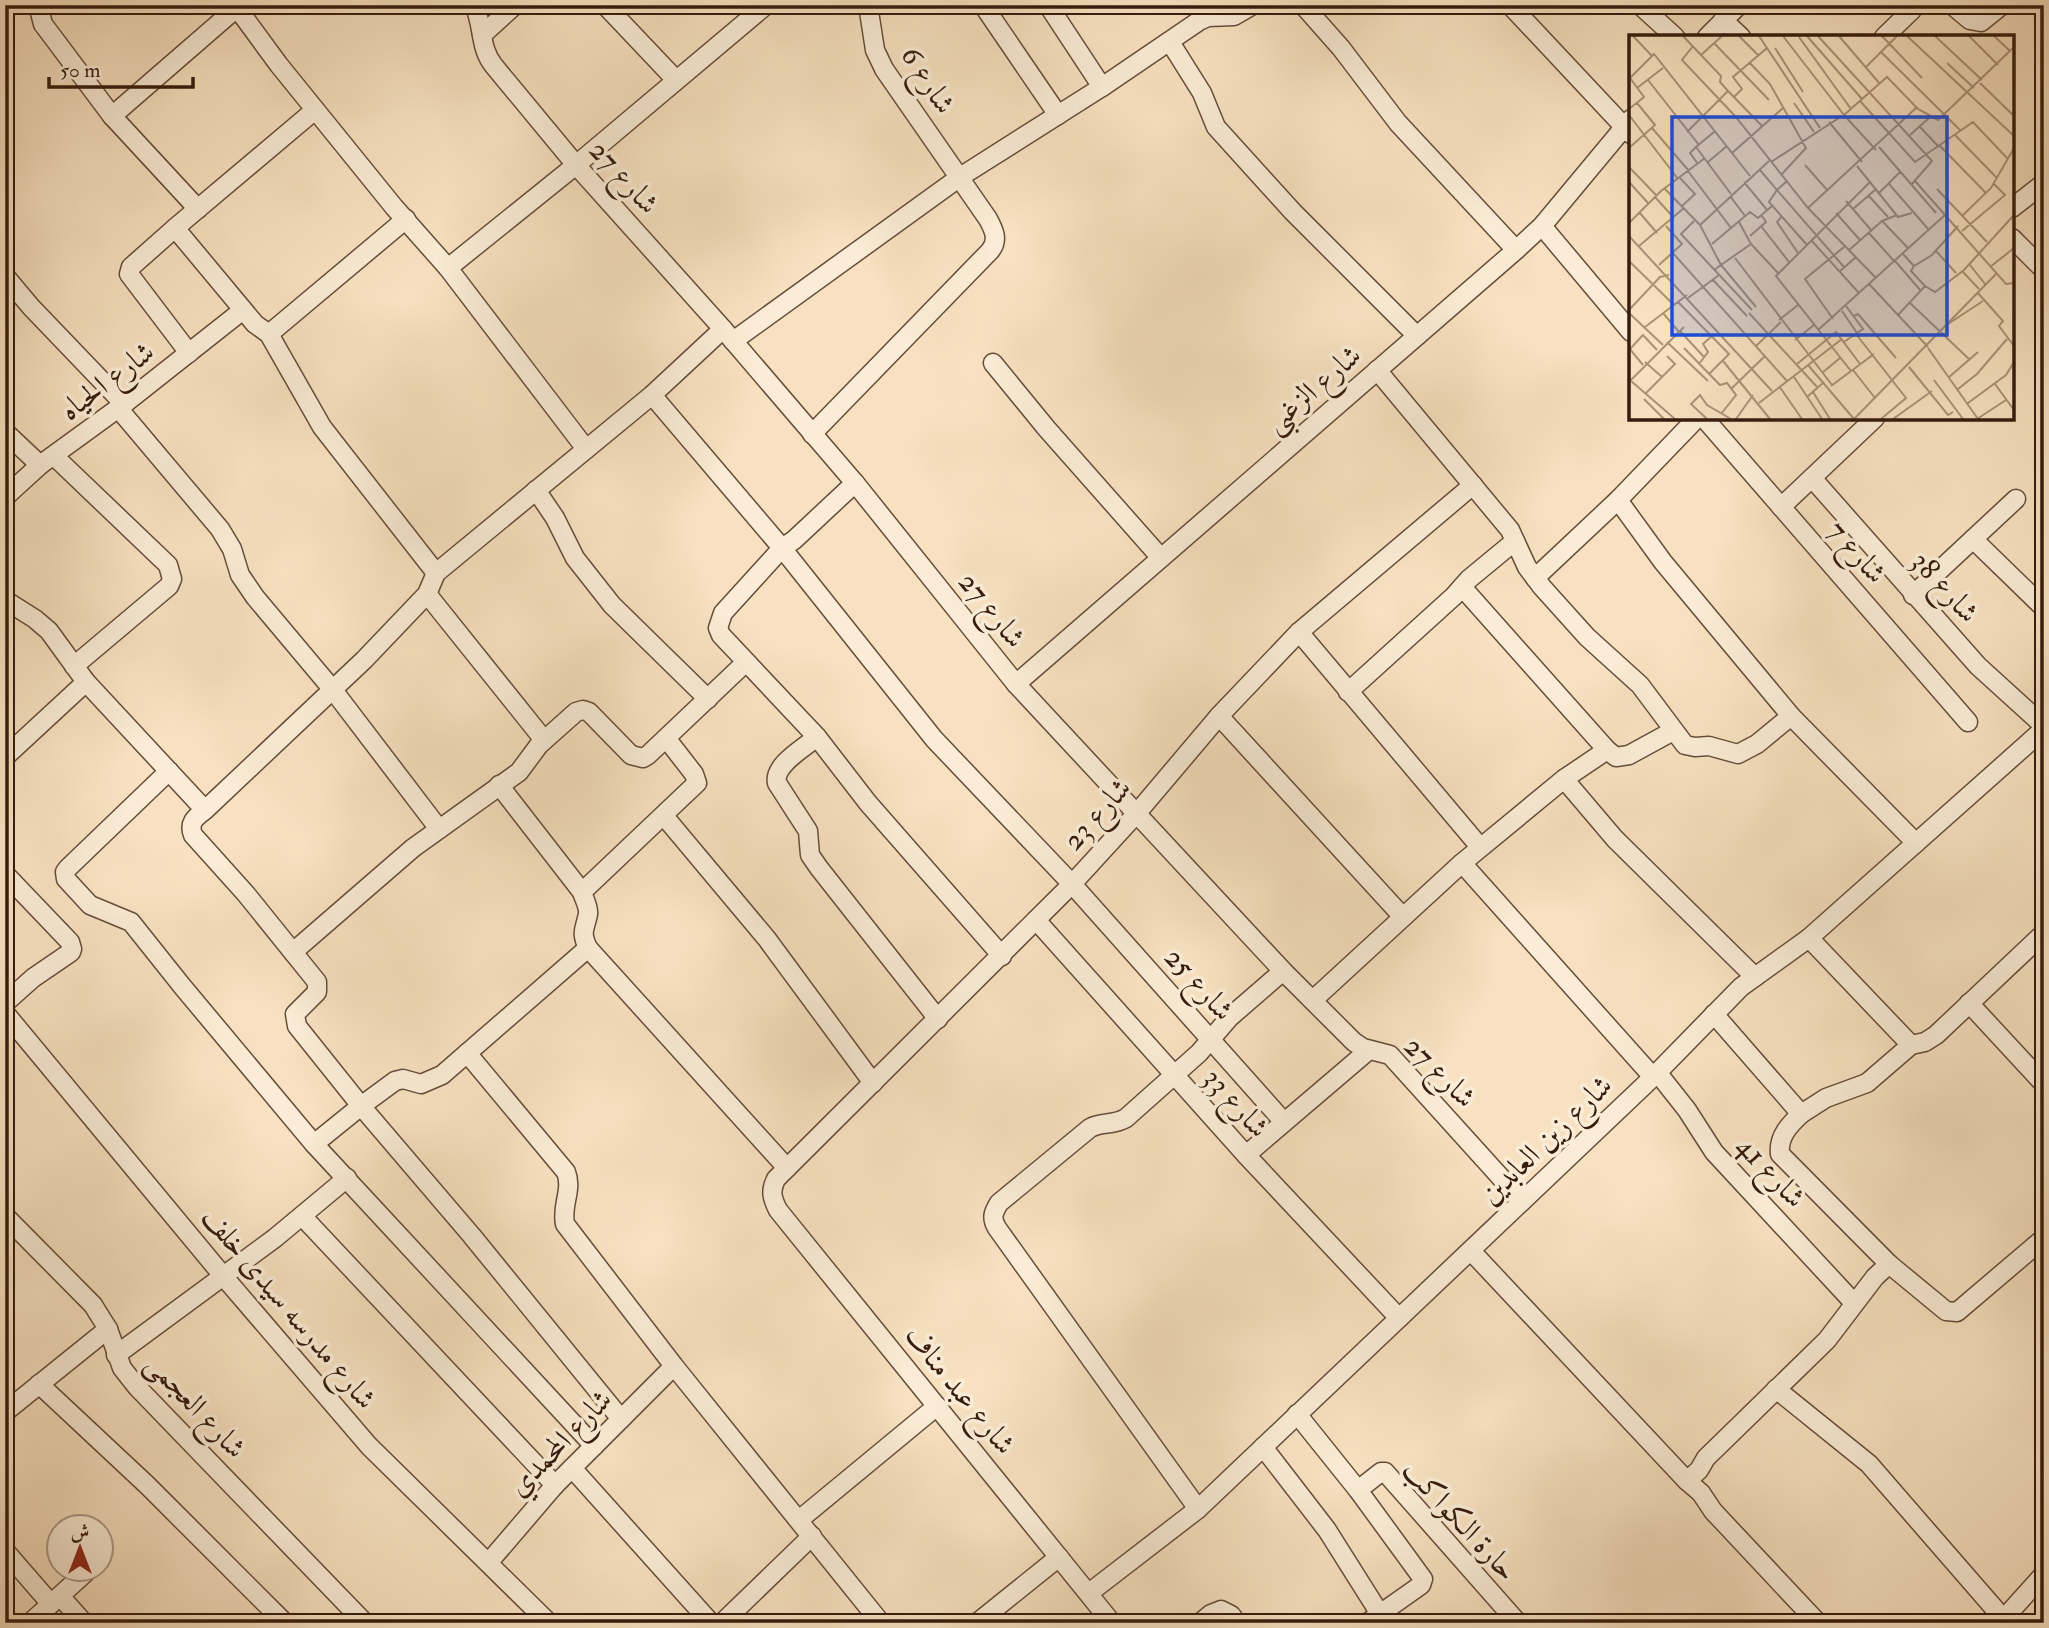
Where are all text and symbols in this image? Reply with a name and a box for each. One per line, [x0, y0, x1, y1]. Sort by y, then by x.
inset map [1629, 35, 2014, 420]
street label: شارع 6 [887, 39, 964, 124]
scale bar [49, 46, 192, 90]
text: 50 m [60, 57, 101, 84]
street label: شارع 27 [577, 132, 667, 226]
street label: شارع الحياه [52, 333, 165, 433]
street label: شارع الزغبى [1257, 337, 1373, 446]
street label: شارع 7 [1815, 513, 1895, 595]
street label: شارع 38 [1899, 543, 1987, 635]
street label: شارع 27 [945, 564, 1034, 659]
street label: شارع 23 [1055, 770, 1144, 862]
street label: شارع 25 [1152, 939, 1242, 1033]
street label: شارع 27 [1392, 1028, 1484, 1120]
street label: شارع 33 [1191, 1060, 1277, 1150]
street label: شارع زين العابدين [1472, 1067, 1624, 1217]
street label: شارع 41 [1724, 1128, 1814, 1220]
street label: شارع مدرسه سيدى خلف [189, 1199, 384, 1421]
street label: شارع عبد مناف [892, 1318, 1023, 1466]
street label: شارع العجمى [133, 1346, 254, 1471]
street label: شارع المحمدي [500, 1382, 624, 1509]
street label: حارة الكواكب [1394, 1452, 1526, 1588]
north arrow [46, 1512, 116, 1582]
text: ش [71, 1520, 89, 1544]

